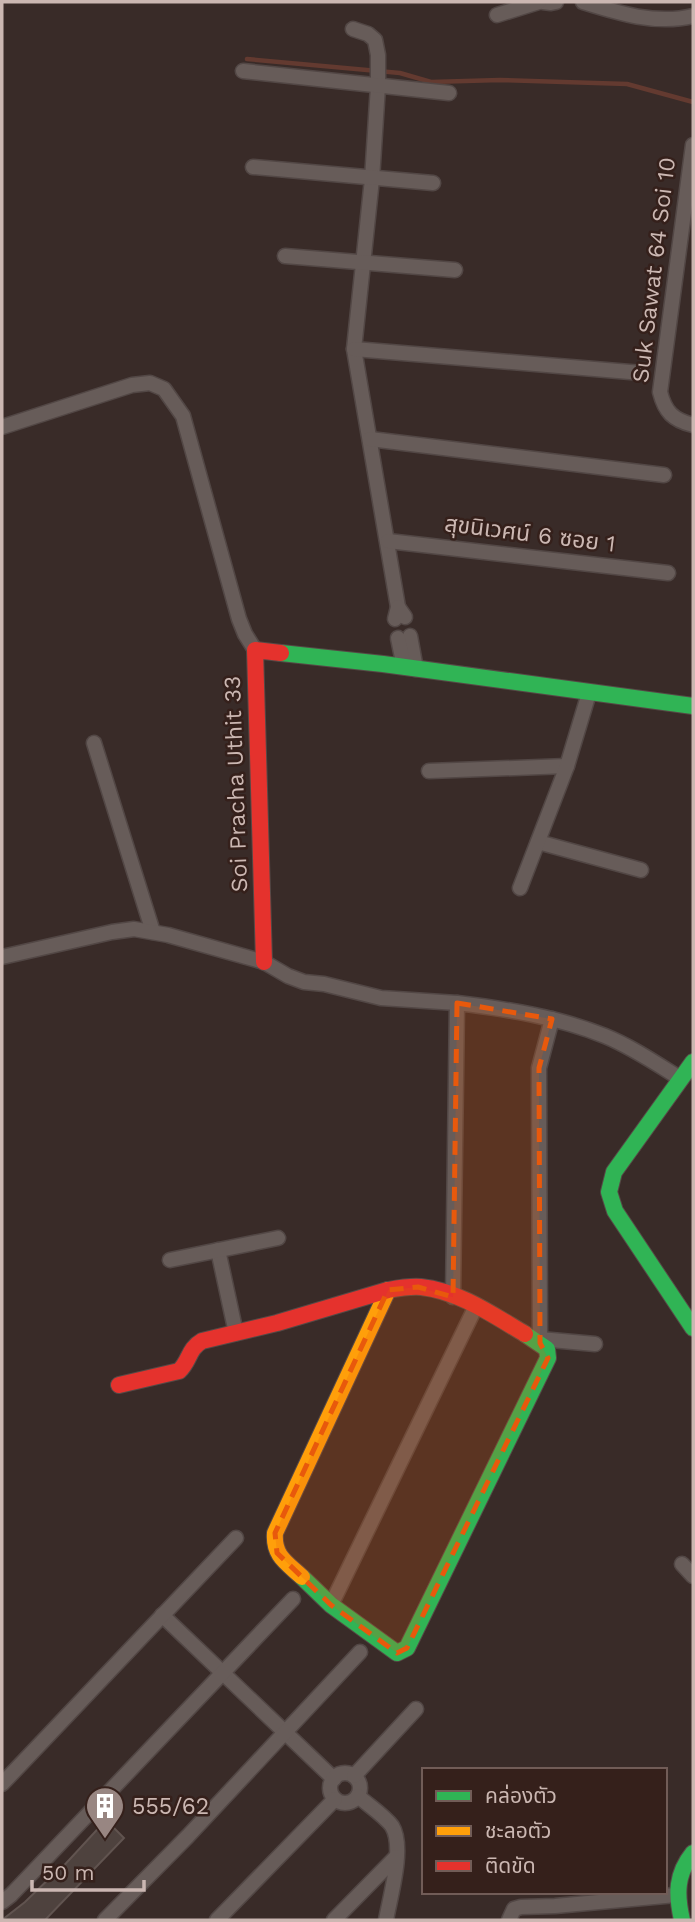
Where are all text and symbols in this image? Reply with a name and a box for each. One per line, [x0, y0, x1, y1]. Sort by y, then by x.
street label: Suk Sawat 64 Soi 10 [627, 156, 681, 384]
street label: สุขนิเวศน์ 6 ซอย 1 [443, 510, 617, 558]
street label: Soi Pracha Uthit 33 [219, 675, 253, 893]
legend [422, 1768, 667, 1894]
text: คล่องตัว [485, 1783, 557, 1808]
building icon: 555/62 [84, 1785, 126, 1840]
place label: 555/62 [132, 1793, 209, 1820]
text: ชะลอตัว [485, 1818, 551, 1843]
scale bar [32, 1848, 144, 1892]
text: ติดขัด [485, 1853, 536, 1878]
text: 50 m [42, 1860, 94, 1885]

